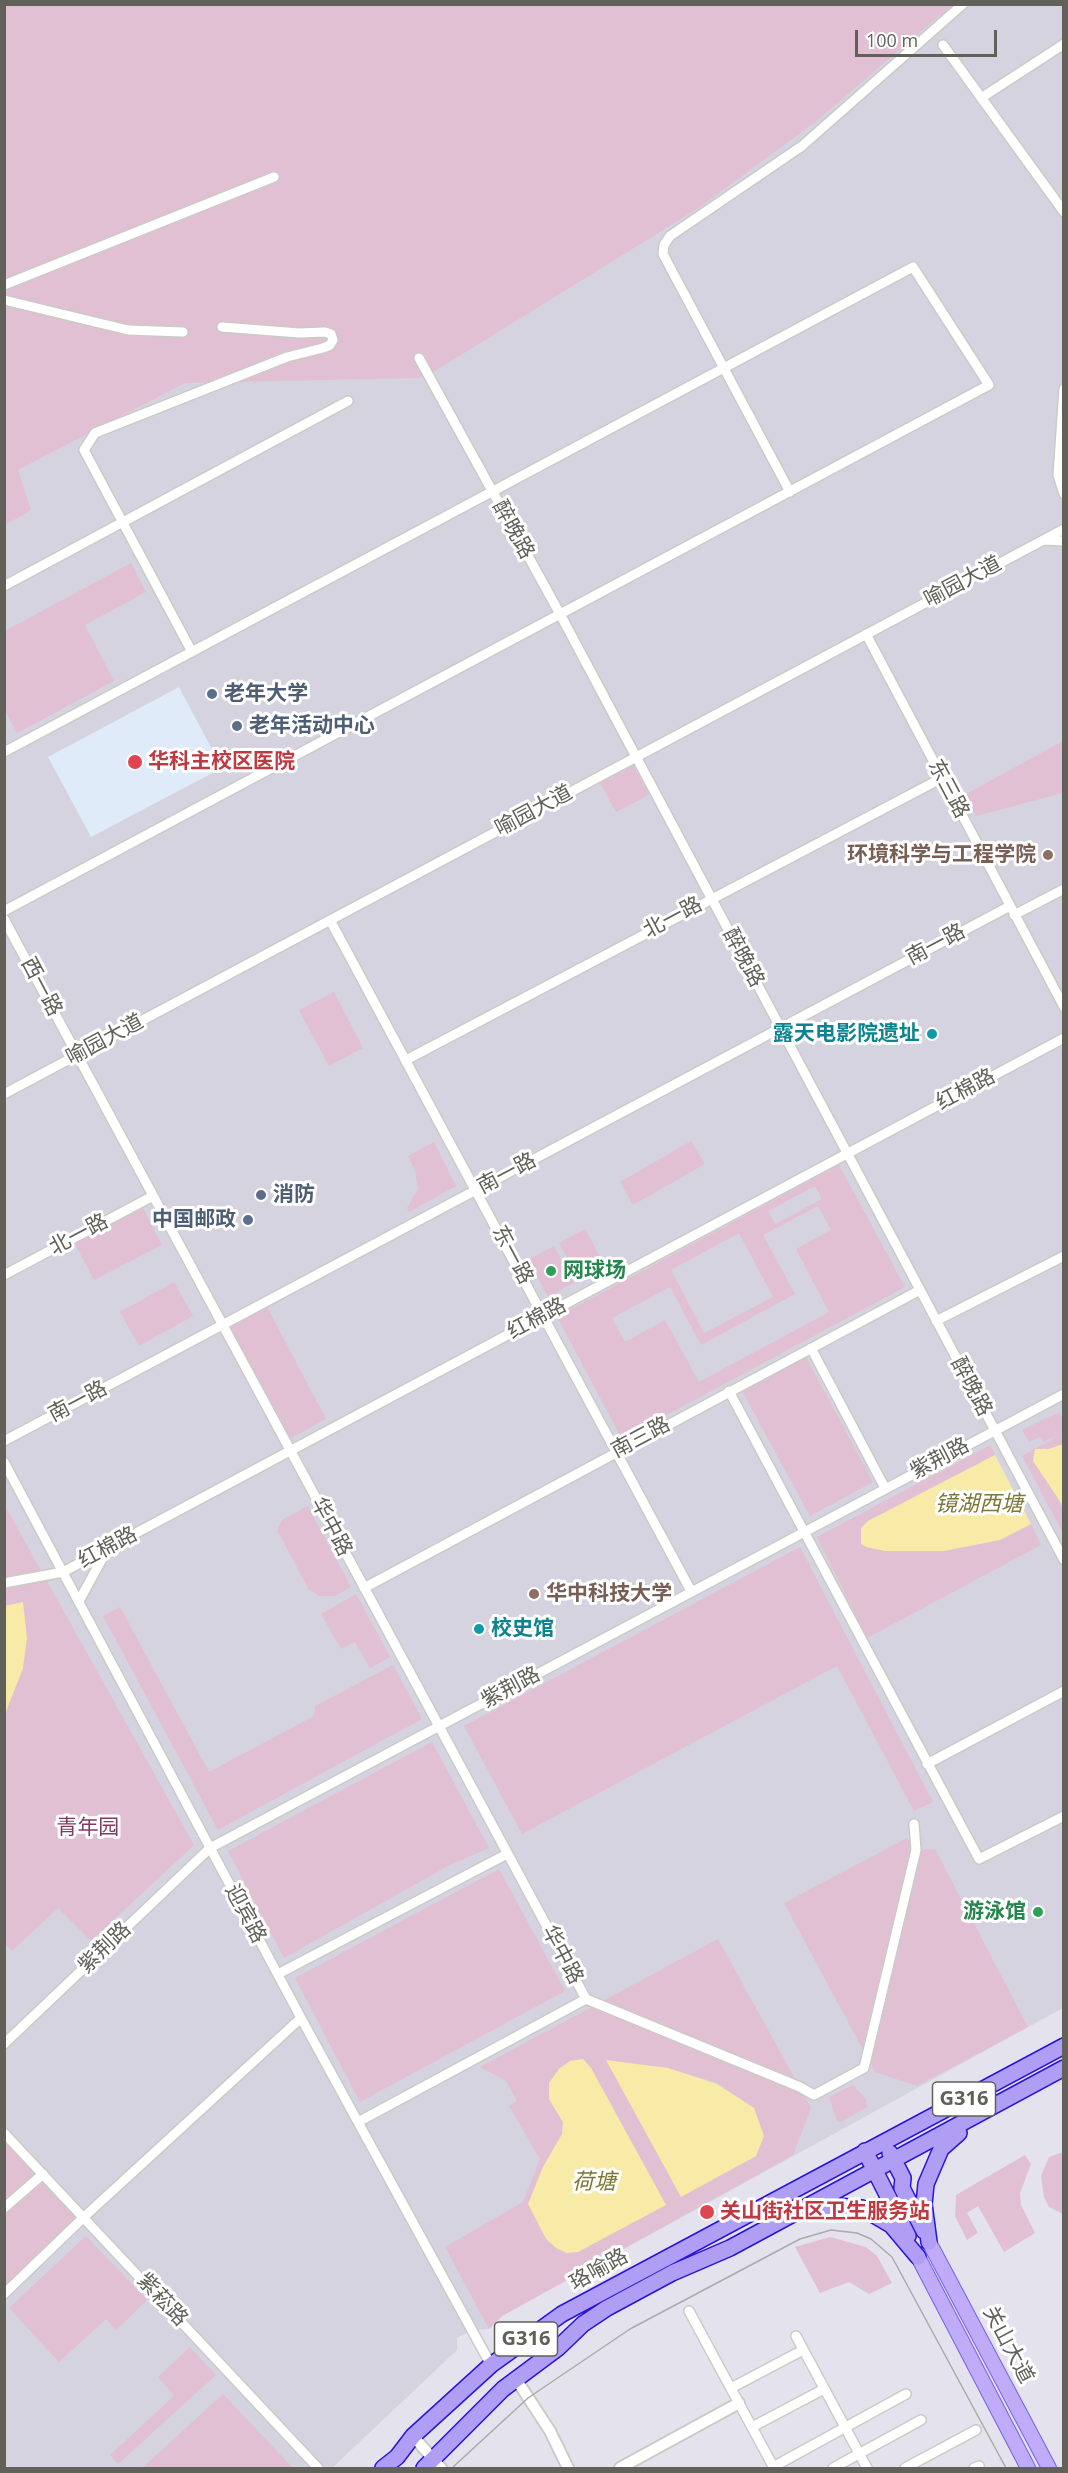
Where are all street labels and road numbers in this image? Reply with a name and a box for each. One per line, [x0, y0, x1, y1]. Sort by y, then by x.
street label: 醉晚路 [487, 496, 539, 564]
street label: 喻园大道 [920, 551, 1006, 613]
street label: 东三路 [922, 755, 974, 823]
street label: 喻园大道 [491, 780, 577, 842]
street label: 北一路 [639, 892, 707, 944]
street label: 南一路 [902, 919, 970, 971]
street label: 醉晚路 [717, 924, 769, 992]
street label: 西一路 [15, 953, 67, 1021]
street label: 喻园大道 [62, 1009, 148, 1071]
street label: 红棉路 [932, 1064, 1000, 1116]
street label: 南一路 [473, 1148, 541, 1200]
street label: 北一路 [45, 1209, 113, 1261]
street label: 东一路 [486, 1221, 538, 1289]
street label: 红棉路 [503, 1293, 571, 1345]
street label: 醉晚路 [945, 1353, 997, 1421]
street label: 南一路 [44, 1376, 112, 1428]
street label: 南三路 [607, 1412, 675, 1464]
street label: 紫荆路 [906, 1433, 974, 1485]
street label: 华中路 [305, 1493, 357, 1561]
street label: 红棉路 [74, 1522, 142, 1574]
street label: 紫荆路 [477, 1662, 545, 1714]
street label: 迎宾路 [219, 1880, 271, 1948]
street label: 紫荆路 [74, 1917, 136, 1979]
street label: 华中路 [536, 1921, 588, 1989]
road number: G316 [932, 2082, 996, 2116]
street label: 珞喻路 [565, 2244, 633, 2296]
street label: 紫菘路 [131, 2268, 193, 2332]
street label: 关山大道 [977, 2302, 1039, 2388]
road number: G316 [494, 2322, 558, 2356]

